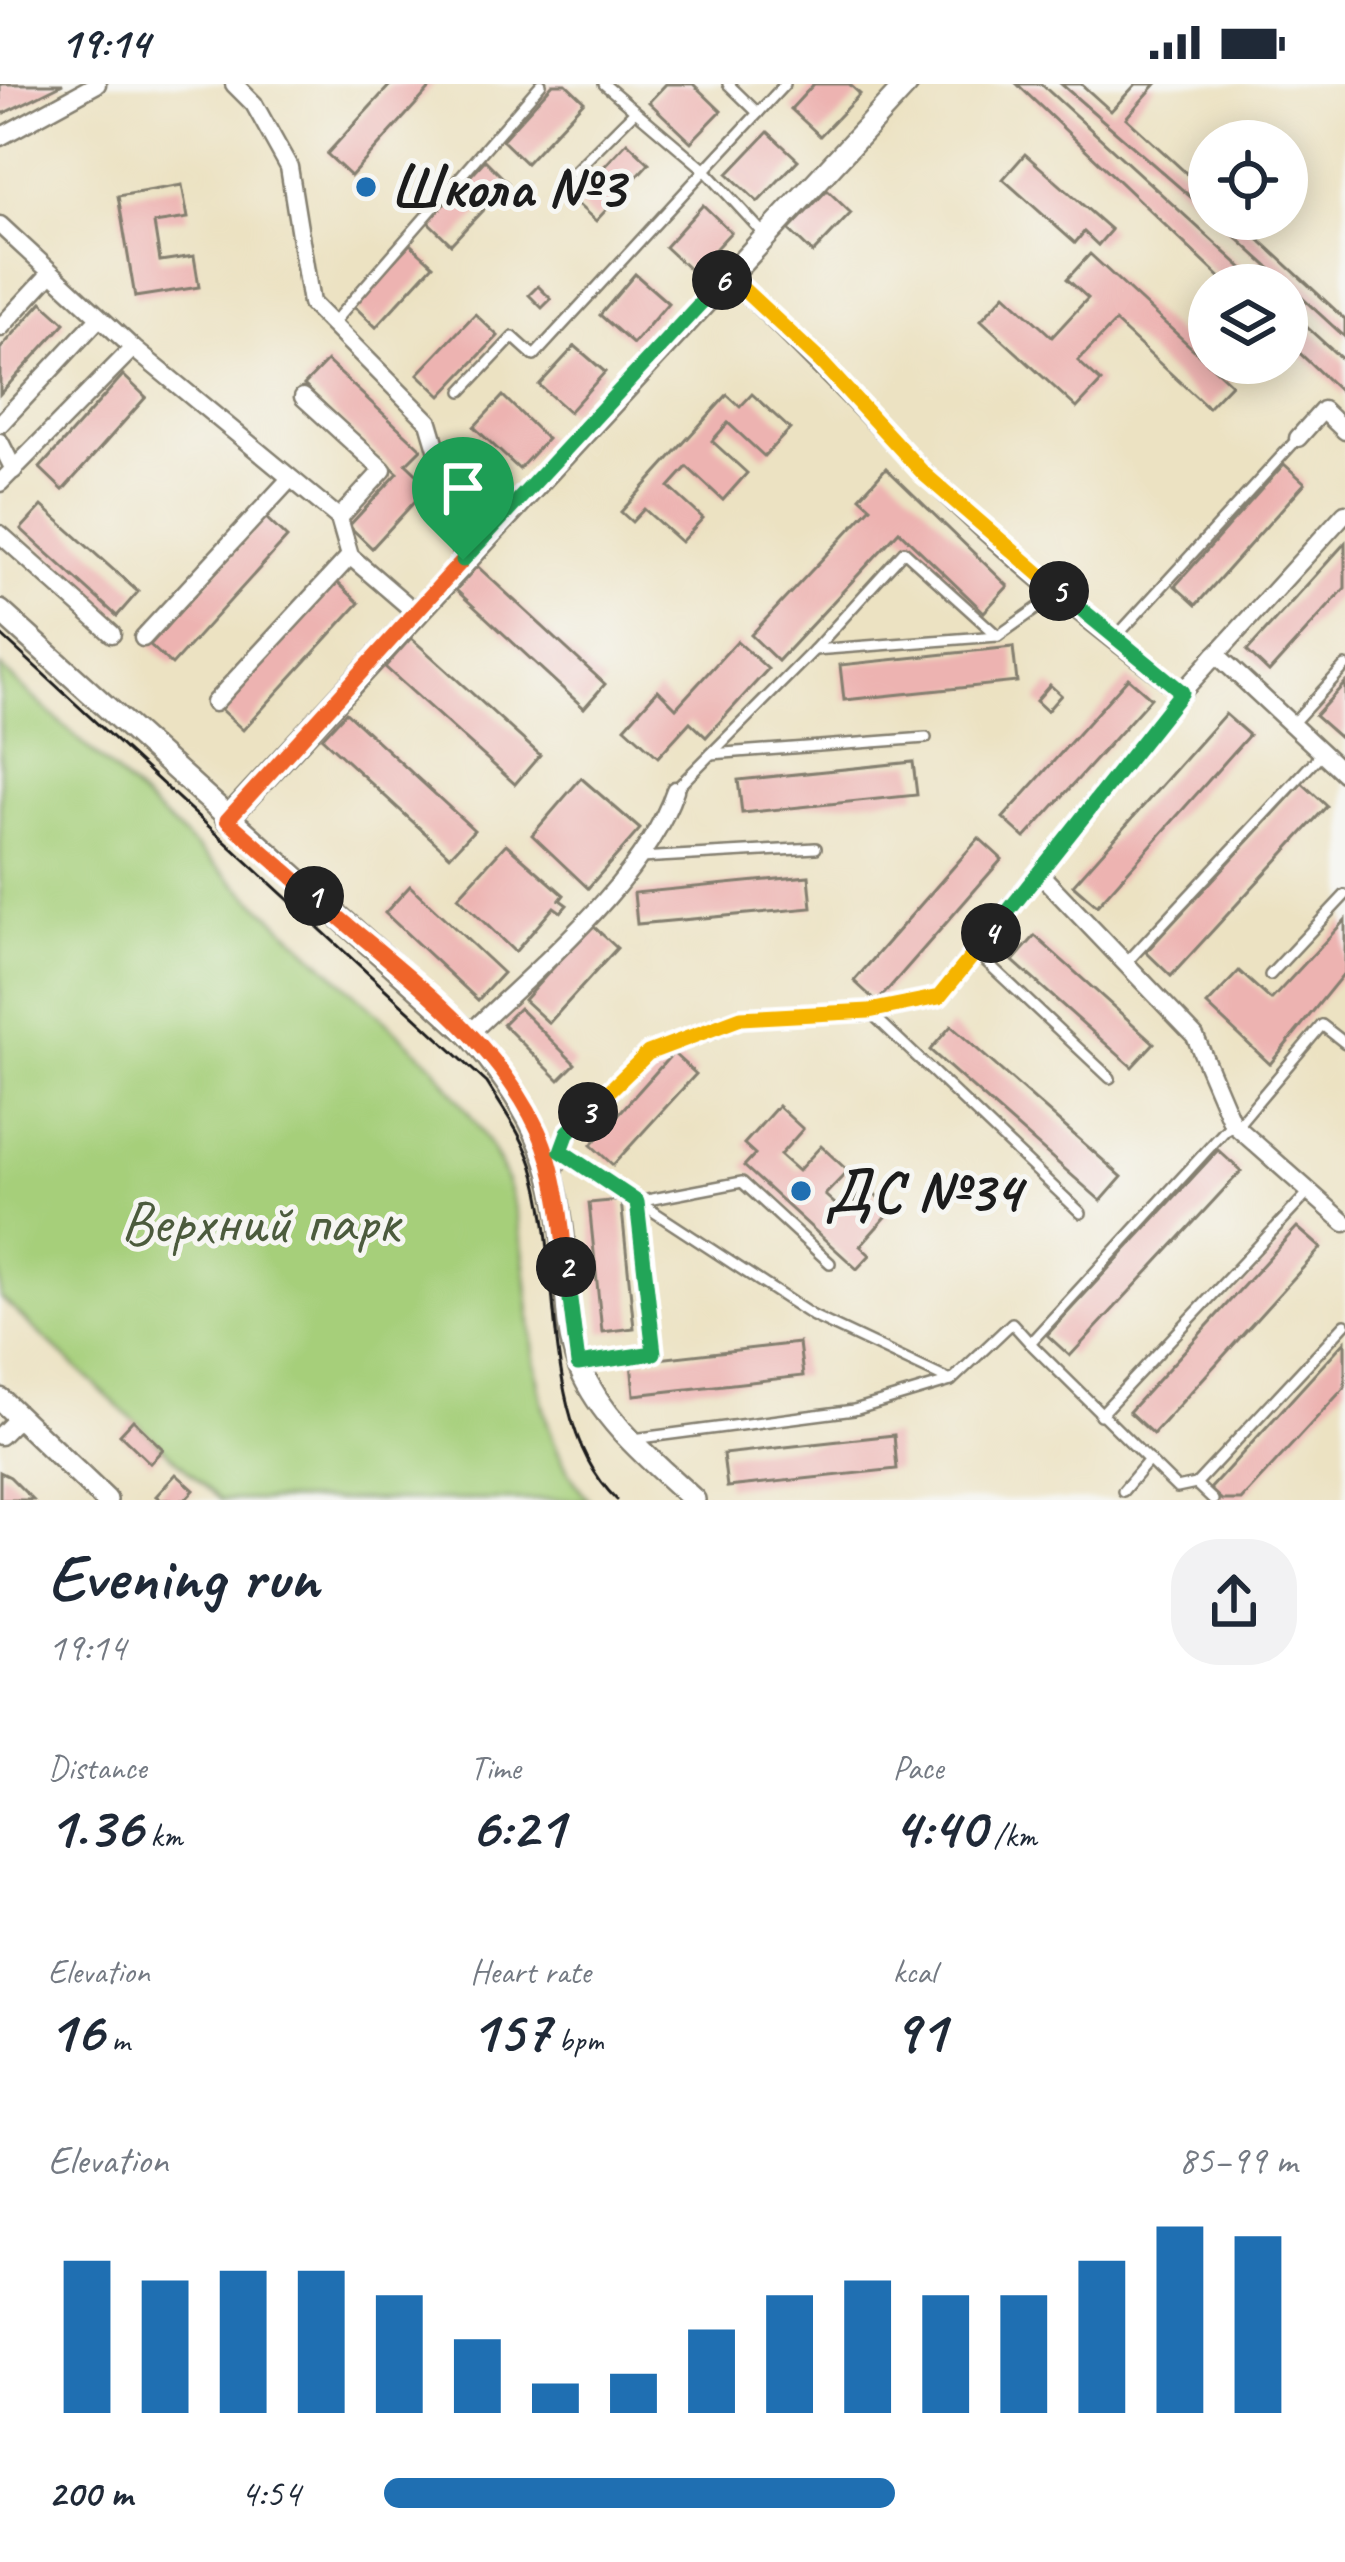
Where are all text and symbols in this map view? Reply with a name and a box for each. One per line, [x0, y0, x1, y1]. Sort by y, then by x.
text: 19:14 [60, 14, 149, 71]
map controls [1188, 120, 1308, 384]
button: locate [1188, 120, 1308, 240]
place label: Школа №3 [390, 149, 629, 225]
marker: Школа №3 [353, 174, 379, 200]
pin: 6 [692, 250, 752, 310]
text: 6 [714, 259, 730, 301]
button: layers [1188, 264, 1308, 384]
pin [412, 437, 514, 560]
icon: arrive [430, 455, 496, 521]
pin: 5 [1029, 561, 1089, 621]
text: 5 [1052, 570, 1066, 612]
pin: 1 [284, 866, 344, 926]
text: 1 [307, 875, 321, 917]
pin: 4 [961, 903, 1021, 963]
text: 4 [984, 912, 998, 954]
pin: 3 [558, 1082, 618, 1142]
text: 3 [581, 1091, 595, 1133]
place label: ДС №34 [825, 1153, 1028, 1229]
marker: ДС №34 [788, 1178, 814, 1204]
park label: Верхний парк [121, 1184, 403, 1260]
pin: 2 [536, 1237, 596, 1297]
text: 2 [559, 1246, 573, 1288]
text: Evening run [48, 1536, 318, 1619]
button: share [1171, 1539, 1297, 1665]
text: 19:14 [48, 1623, 126, 1672]
text: Distance [48, 1747, 146, 1789]
text: Time [470, 1747, 521, 1789]
text: Pace [893, 1747, 944, 1789]
text: 1.36 [48, 1789, 142, 1865]
text: 6:21 [470, 1789, 564, 1865]
text: 4:40 [893, 1789, 986, 1865]
text: km [142, 1815, 182, 1857]
text: /km [986, 1815, 1037, 1857]
text: Elevation [48, 1951, 150, 1993]
text: Heart rate [470, 1951, 591, 1993]
text: kcal [893, 1951, 936, 1993]
text: 16 [48, 1993, 103, 2069]
text: 157 [470, 1993, 550, 2069]
text: 91 [893, 1993, 946, 2069]
text: m [103, 2019, 130, 2061]
text: bpm [550, 2019, 603, 2061]
text: Elevation [48, 2136, 168, 2185]
text: 85–99 m [1178, 2136, 1297, 2185]
text: 200 m [48, 2469, 132, 2518]
text: 4:54 [240, 2469, 300, 2518]

